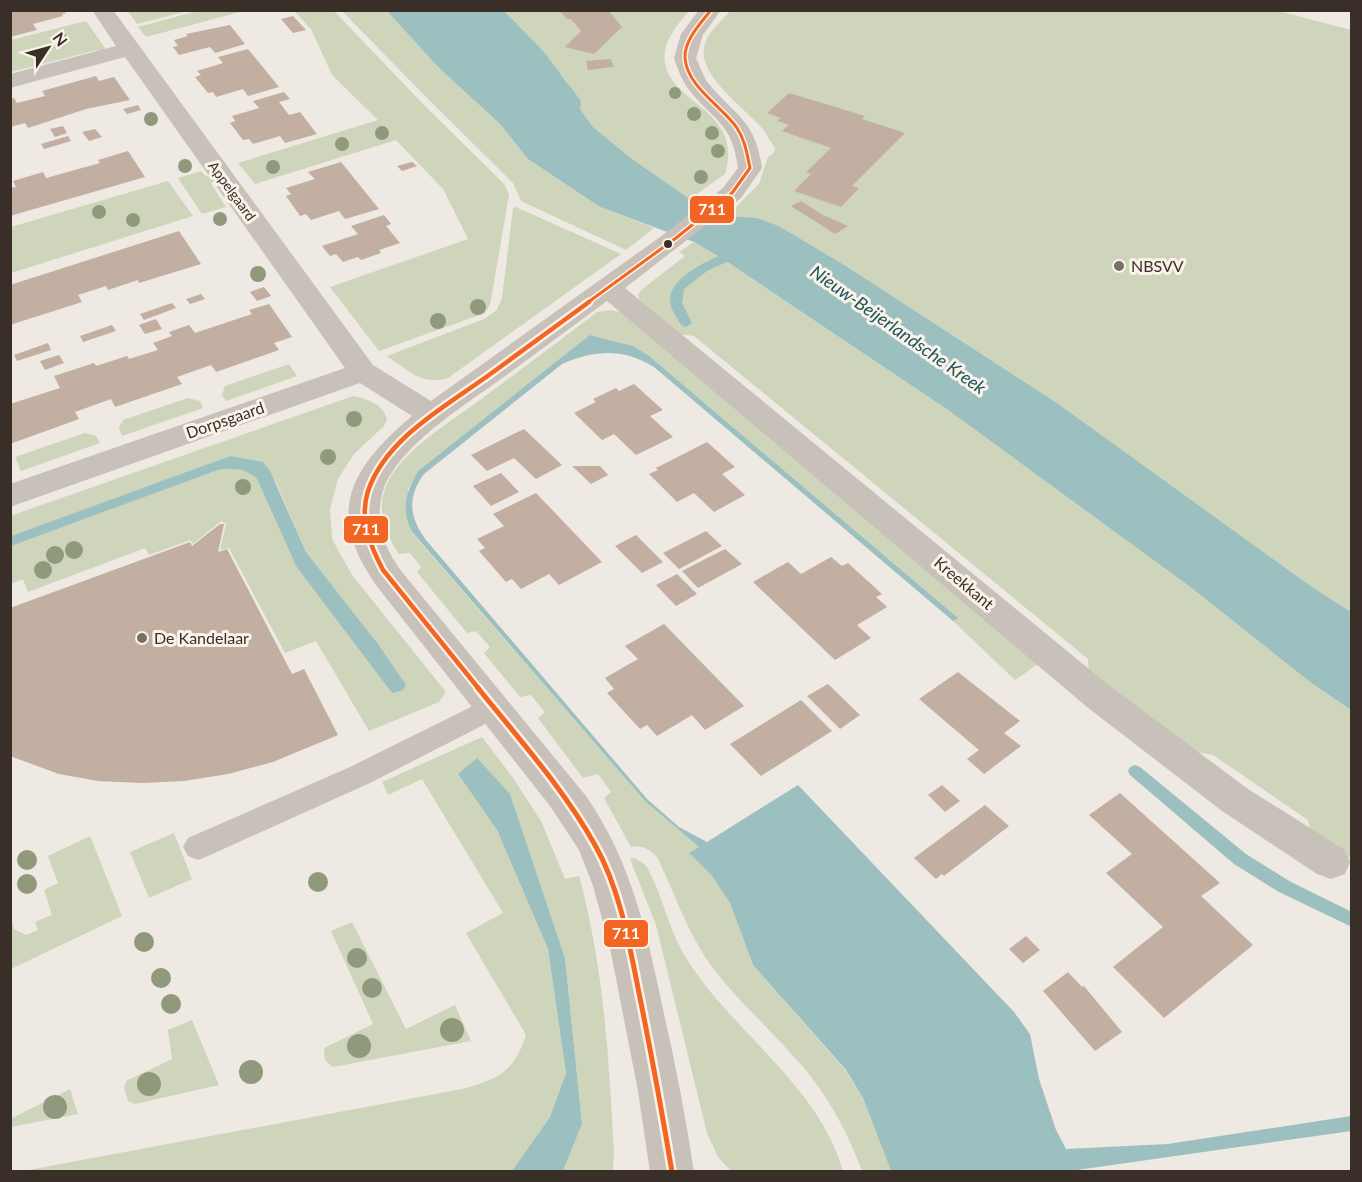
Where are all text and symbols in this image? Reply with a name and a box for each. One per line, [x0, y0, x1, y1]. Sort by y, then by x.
north arrow [18, 18, 78, 78]
text: N [49, 28, 72, 49]
street label: Appelgaard [205, 158, 260, 224]
line badge: 711 [689, 195, 735, 224]
text: 711 [698, 199, 726, 218]
unlabelled marker [662, 238, 674, 250]
place label: NBSVV [1131, 256, 1184, 275]
marker: NBSVV [1112, 259, 1126, 273]
water label: Nieuw-Beijerlandsche Kreek [807, 260, 991, 398]
street label: Dorpsgaard [183, 397, 266, 442]
line badge: 711 [343, 515, 389, 544]
text: 711 [352, 519, 380, 538]
street label: Kreekkant [931, 552, 998, 613]
place label: De Kandelaar [154, 628, 249, 647]
marker: De Kandelaar [135, 631, 149, 645]
line badge: 711 [603, 919, 649, 948]
text: 711 [612, 923, 640, 942]

